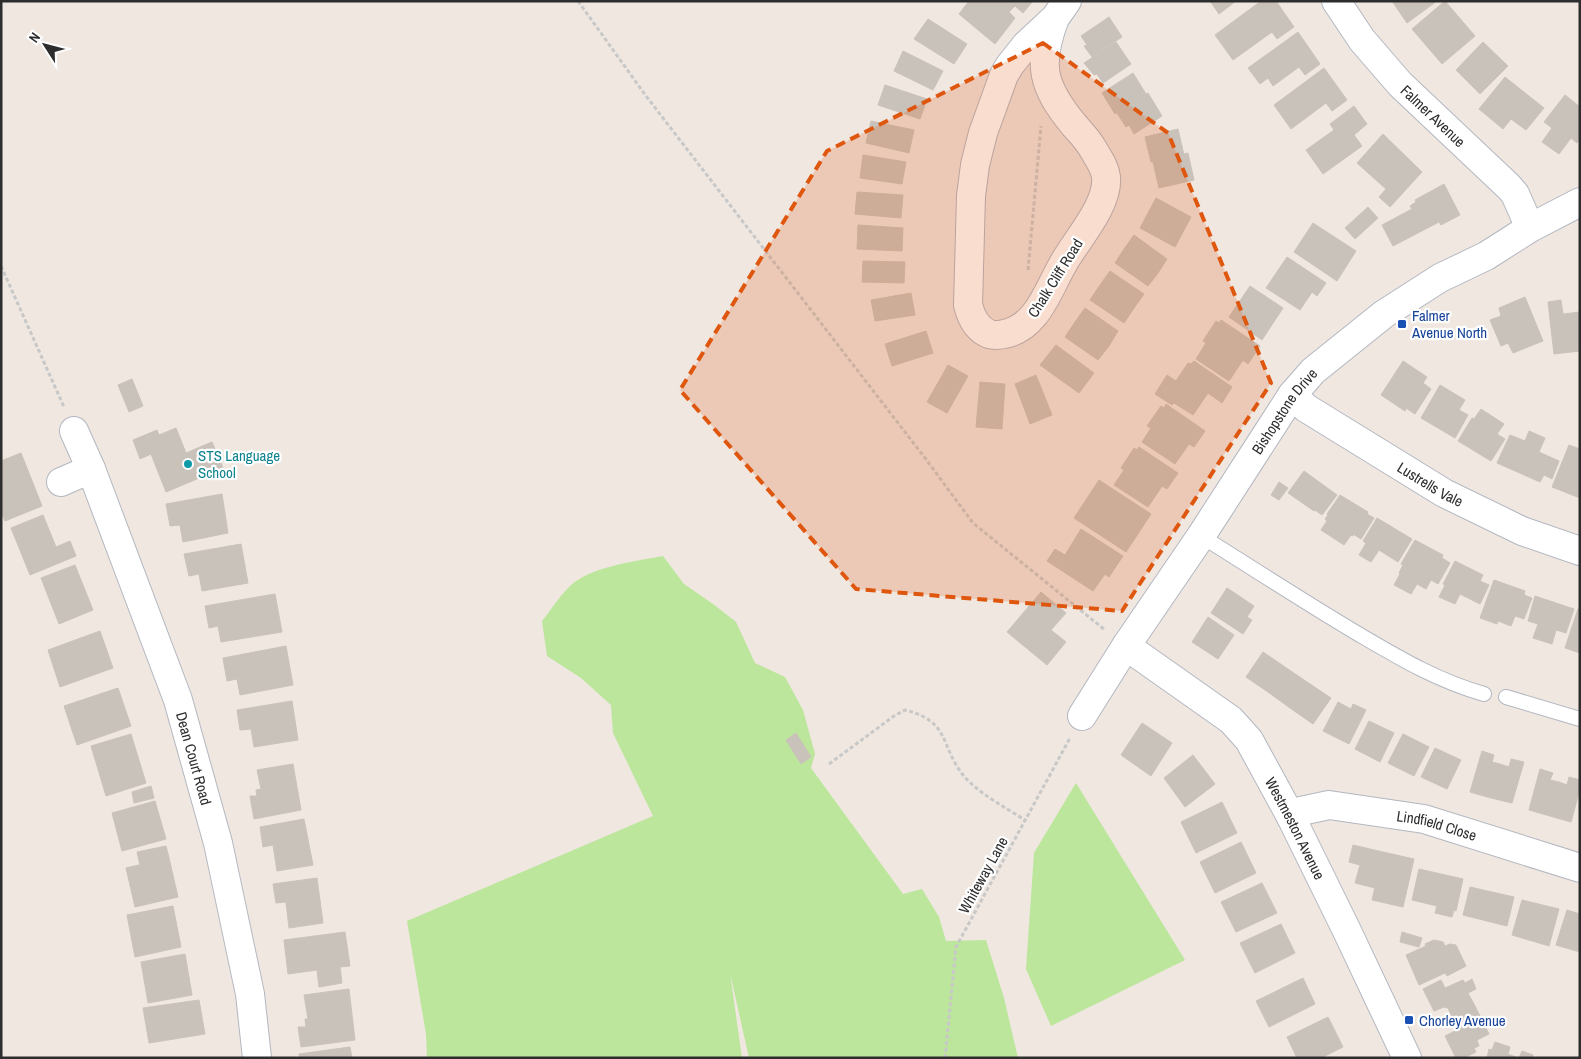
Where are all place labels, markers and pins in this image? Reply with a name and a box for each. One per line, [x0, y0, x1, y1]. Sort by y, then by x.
place label: Falmer Avenue North [1411, 305, 1487, 343]
marker: Falmer Avenue North [1396, 318, 1408, 330]
place label: STS Language School [198, 445, 280, 483]
marker: STS Language School [182, 458, 194, 470]
place label: Chorley Avenue [1419, 1010, 1506, 1031]
marker: Chorley Avenue [1403, 1014, 1415, 1026]

